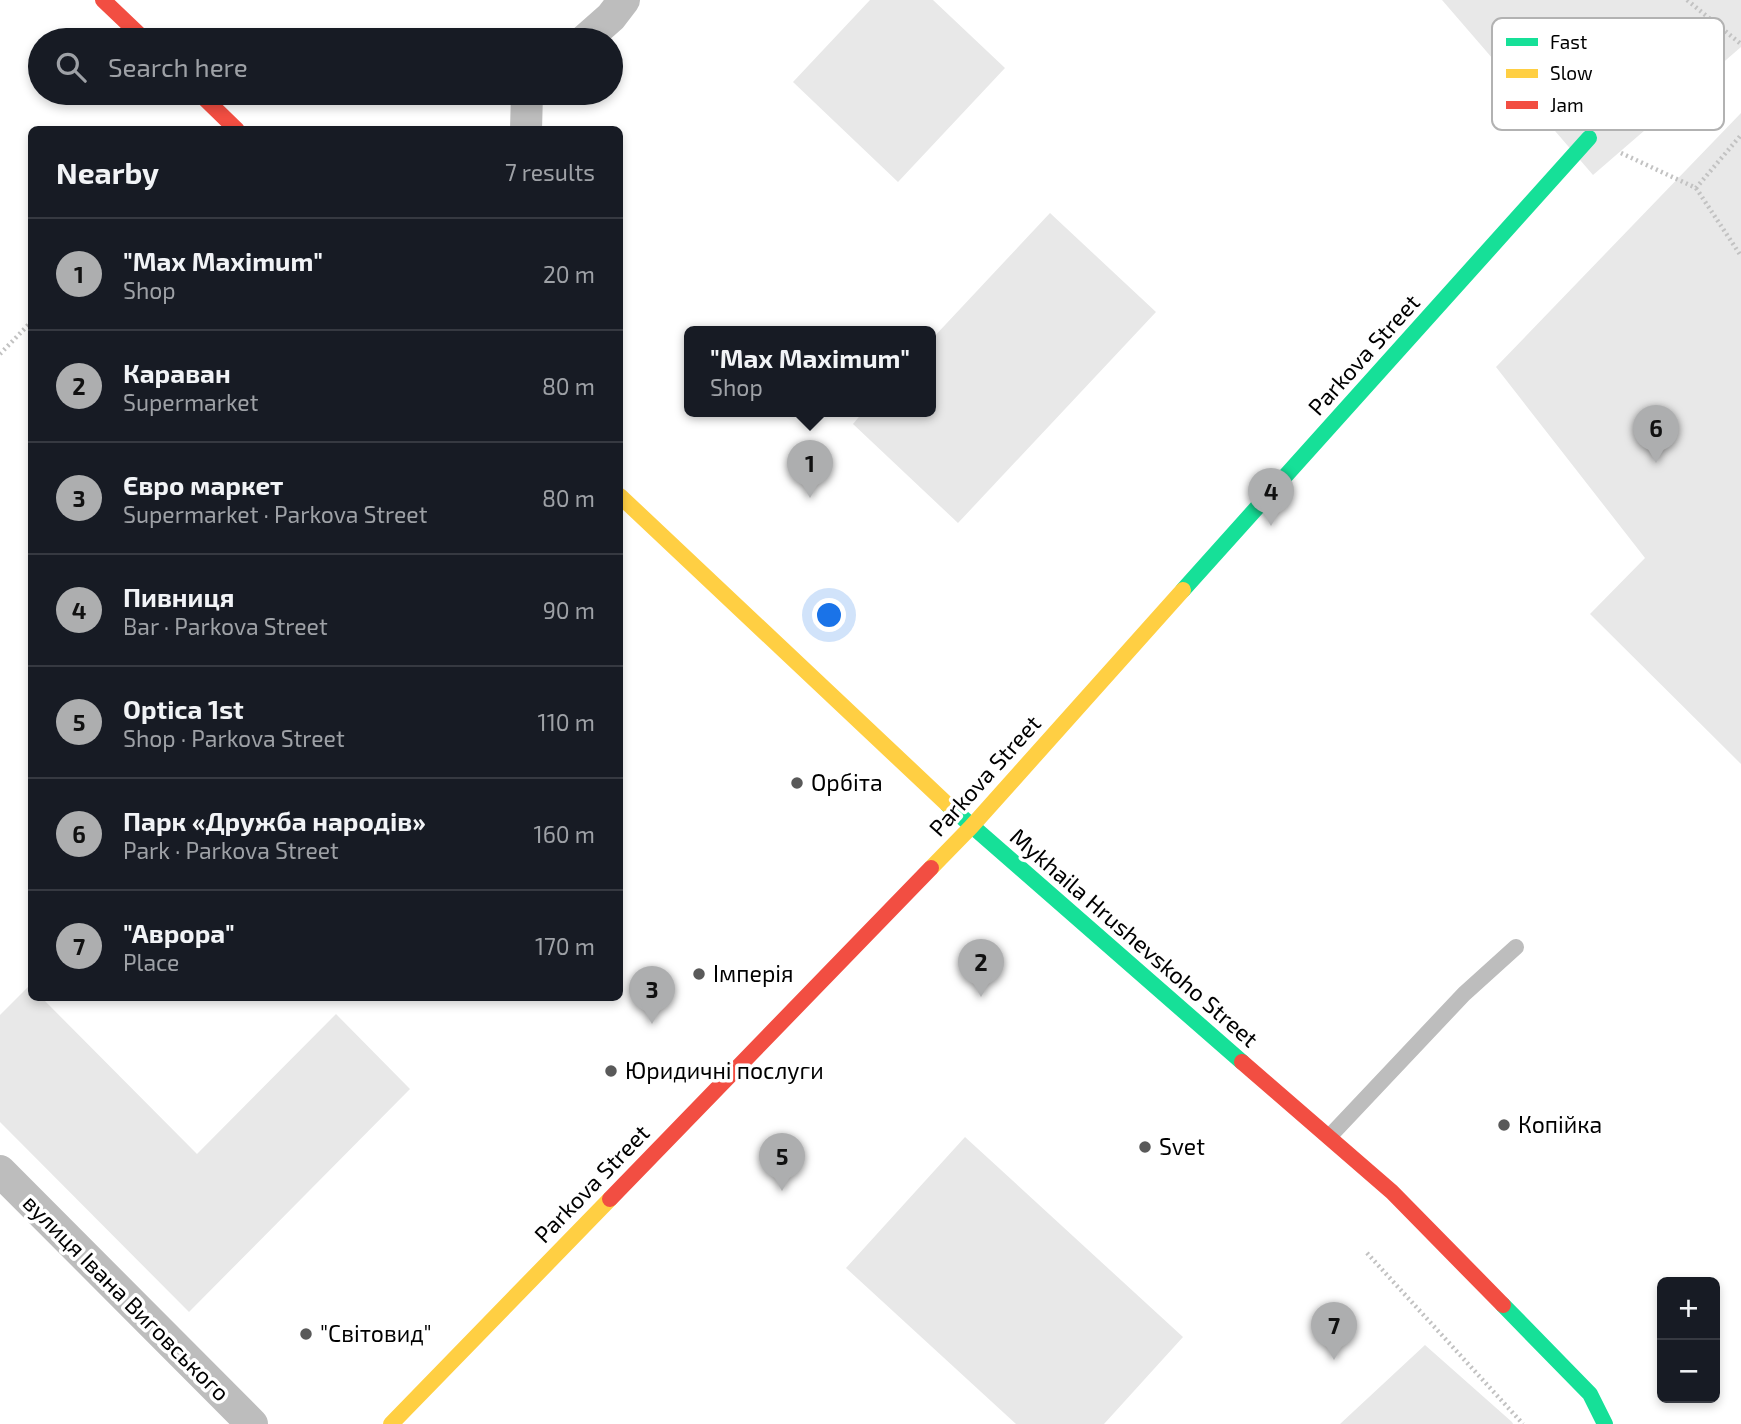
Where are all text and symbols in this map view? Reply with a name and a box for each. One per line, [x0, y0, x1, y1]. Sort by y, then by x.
legend [1492, 18, 1724, 130]
search box [28, 28, 623, 105]
text: Fast [1550, 30, 1587, 53]
icon: search [52, 48, 90, 86]
text: Search here [108, 51, 248, 82]
text: Slow [1550, 61, 1593, 84]
text: Jam [1550, 93, 1584, 116]
text: Nearby [56, 154, 159, 190]
text: 7 results [505, 158, 595, 186]
text: "Max Maximum" [123, 245, 323, 276]
text: 1 [74, 260, 84, 288]
text: 20 m [543, 260, 595, 288]
text: Shop [123, 276, 176, 304]
street label: Parkova Street [1302, 288, 1425, 421]
popup [684, 326, 936, 417]
text: "Max Maximum" [710, 342, 910, 373]
text: Караван [123, 357, 231, 388]
text: 2 [72, 372, 86, 400]
text: 80 m [542, 372, 595, 400]
text: Shop [710, 373, 763, 401]
text: Supermarket [123, 388, 258, 416]
pin: 6 [1633, 405, 1679, 463]
pin: 1 [787, 440, 833, 498]
pin: 4 [1248, 468, 1294, 526]
text: Євро маркет [123, 469, 283, 500]
text: 3 [72, 484, 86, 512]
text: 80 m [542, 484, 595, 512]
text: Supermarket · Parkova Street [123, 500, 427, 528]
text: Пивниця [123, 581, 234, 612]
text: 4 [72, 596, 86, 624]
text: 90 m [543, 596, 595, 624]
your location [812, 598, 846, 632]
text: Bar · Parkova Street [123, 612, 328, 640]
text: Optica 1st [123, 693, 244, 724]
text: 5 [73, 708, 85, 736]
text: 110 m [538, 708, 595, 736]
street label: Parkova Street [923, 709, 1046, 842]
text: Shop · Parkova Street [123, 724, 345, 752]
place label: Орбіта [811, 768, 883, 796]
marker: Орбіта [789, 775, 805, 791]
text: Парк «Дружба народів» [123, 805, 426, 836]
text: 6 [72, 820, 86, 848]
text: 160 m [534, 820, 595, 848]
street label: Mykhaila Hrushevskoho Street [1005, 822, 1264, 1053]
text: Park · Parkova Street [123, 836, 339, 864]
text: "Аврора" [123, 917, 235, 948]
text: 7 [73, 932, 85, 960]
text: 170 m [535, 932, 595, 960]
pin: 2 [958, 939, 1004, 997]
text: Place [123, 948, 179, 976]
place label: Імперія [713, 959, 794, 987]
pin: 3 [629, 966, 675, 1024]
marker: Імперія [691, 966, 707, 982]
place label: Юридичні послуги [625, 1056, 824, 1085]
marker: Юридичні послуги [603, 1063, 619, 1079]
place label: Копійка [1518, 1110, 1602, 1138]
marker: Копійка [1496, 1117, 1512, 1133]
street label: Parkova Street [528, 1118, 655, 1248]
place label: Svet [1159, 1132, 1205, 1160]
pin: 5 [759, 1133, 805, 1191]
marker: Svet [1137, 1139, 1153, 1155]
street label: вулиця Івана Виговського [17, 1188, 236, 1407]
map controls [1657, 1277, 1720, 1403]
button: + [1657, 1277, 1720, 1340]
pin: 7 [1311, 1302, 1357, 1360]
place label: "Світовид" [320, 1319, 432, 1347]
marker: "Світовид" [298, 1326, 314, 1342]
button: − [1657, 1340, 1720, 1403]

